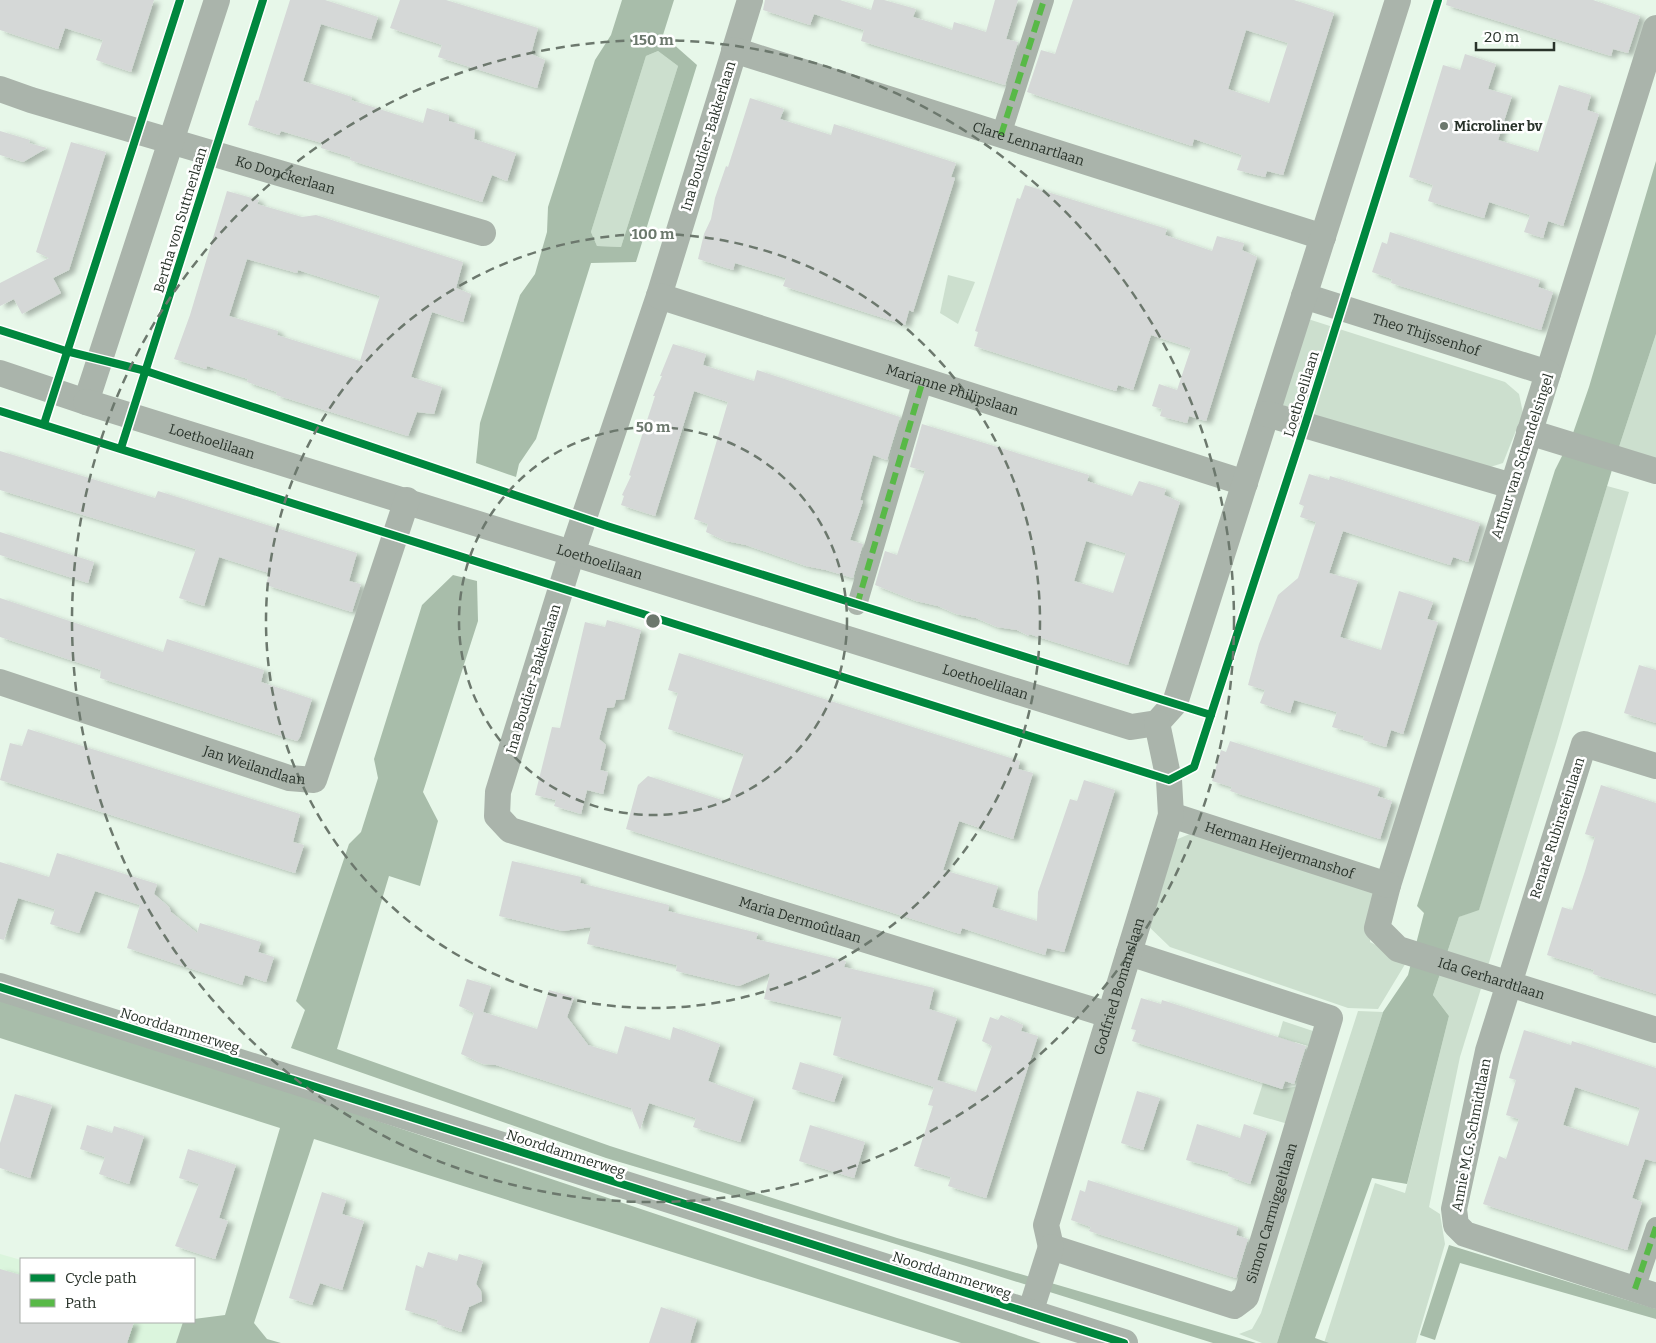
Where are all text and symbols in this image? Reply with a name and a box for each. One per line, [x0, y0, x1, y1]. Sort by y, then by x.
scale bar [1476, 20, 1554, 52]
text: 20 m [1484, 28, 1520, 46]
text: 150 m [632, 31, 674, 49]
street label: Ina Boudier-Bakkerlaan [678, 59, 739, 213]
street label: Clare Lennartlaan [970, 118, 1087, 170]
place label: Microliner bv [1454, 118, 1543, 135]
marker: Microliner bv [1438, 120, 1450, 132]
street label: Bertha von Suttnerlaan [150, 145, 211, 295]
street label: Ko Donckerlaan [233, 153, 337, 198]
text: 100 m [632, 225, 675, 243]
street label: Theo Thijssenhof [1370, 310, 1483, 360]
street label: Loethoelilaan [1280, 349, 1323, 439]
street label: Marianne Philipslaan [884, 361, 1021, 419]
street label: Arthur van Schendelsingel [1488, 371, 1557, 541]
text: 50 m [636, 418, 671, 436]
street label: Loethoelilaan [167, 420, 257, 463]
street label: Loethoelilaan [555, 541, 645, 584]
street label: Ina Boudier-Bakkerlaan [503, 602, 564, 756]
centre of rings [644, 612, 662, 630]
street label: Loethoelilaan [940, 661, 1030, 704]
street label: Jan Weilandlaan [200, 742, 306, 788]
street label: Renate Rubinsteinlaan [1527, 755, 1588, 901]
street label: Herman Heijermanshof [1203, 818, 1357, 883]
street label: Maria Dermoûtlaan [737, 893, 863, 947]
street label: Godfried Bomanslaan [1090, 916, 1148, 1057]
street label: Ida Gerhardtlaan [1436, 954, 1547, 1004]
street label: Noorddammerweg [118, 1004, 242, 1057]
street label: Annie M.G. Schmidtlaan [1448, 1057, 1495, 1213]
street label: Noorddammerweg [504, 1126, 628, 1181]
street label: Simon Carmiggeltlaan [1243, 1141, 1301, 1285]
street label: Noorddammerweg [890, 1248, 1014, 1303]
legend [20, 1258, 195, 1323]
text: Cycle path [65, 1269, 137, 1287]
text: Path [65, 1294, 97, 1312]

